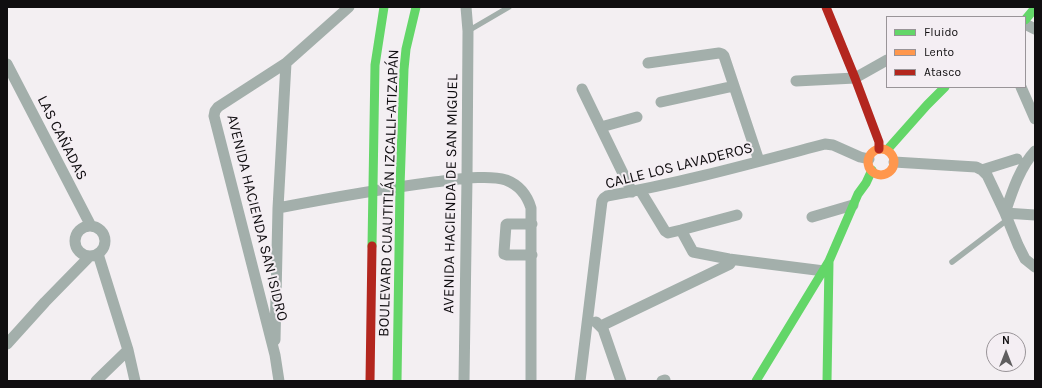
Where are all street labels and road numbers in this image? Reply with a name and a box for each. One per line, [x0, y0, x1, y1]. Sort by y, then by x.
street label: BOULEVARD CUAUTITLÁN IZCALLI-ATIZAPÁN [375, 49, 403, 337]
street label: AVENIDA HACIENDA DE SAN MIGUEL [440, 74, 462, 314]
street label: LAS CAÑADAS [33, 93, 91, 183]
street label: AVENIDA HACIENDA SAN ISIDRO [223, 113, 291, 323]
street label: CALLE LOS LAVADEROS [603, 139, 755, 193]

